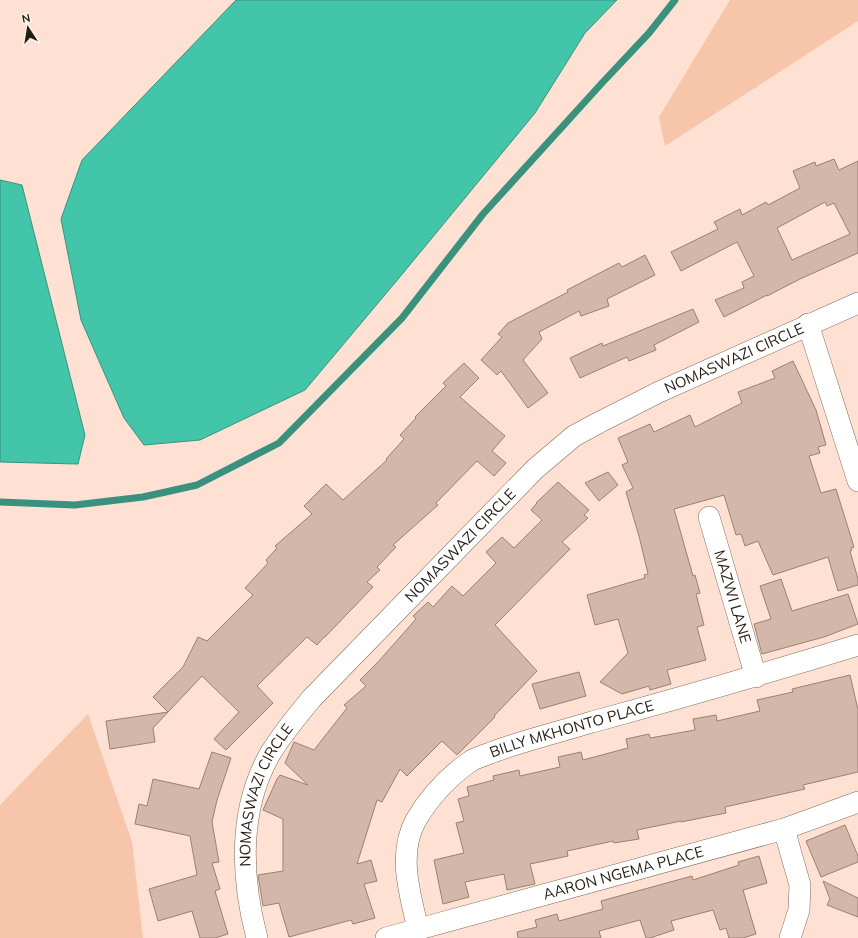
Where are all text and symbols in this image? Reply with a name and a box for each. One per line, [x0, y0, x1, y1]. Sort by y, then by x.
north arrow [8, 8, 48, 48]
text: N [20, 11, 31, 26]
street label: NOMASWAZI CIRCLE [661, 318, 807, 397]
street label: NOMASWAZI CIRCLE [401, 484, 520, 606]
street label: MAZWI LANE [710, 548, 756, 645]
street label: BILLY MKHONTO PLACE [487, 695, 656, 761]
street label: NOMASWAZI CIRCLE [235, 720, 297, 867]
street label: AARON NGEMA PLACE [541, 841, 706, 904]

